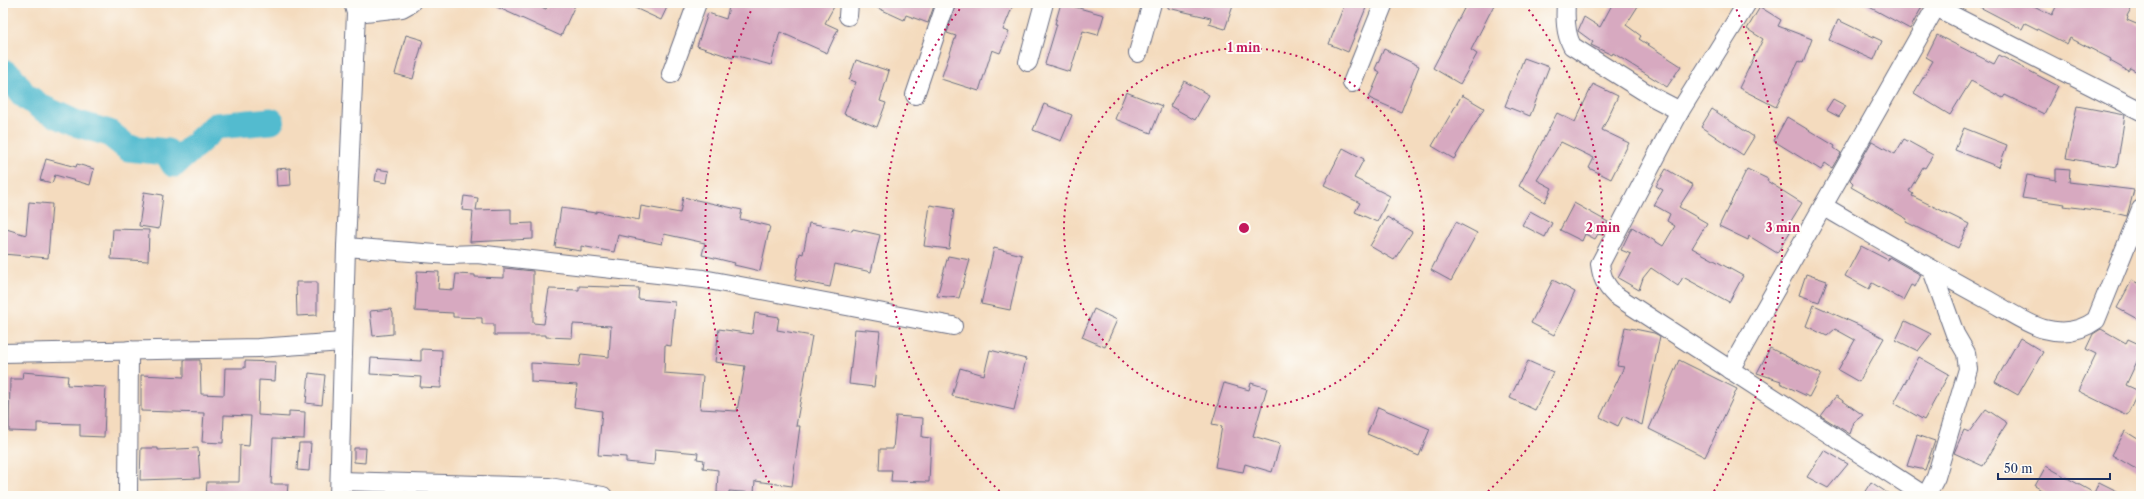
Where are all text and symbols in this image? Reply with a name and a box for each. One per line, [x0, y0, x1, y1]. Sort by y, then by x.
text: 1 min [1228, 40, 1261, 55]
text: 2 min [1586, 220, 1621, 235]
text: 3 min [1766, 220, 1801, 235]
centre of rings [1237, 221, 1251, 235]
scale bar [1998, 455, 2110, 481]
text: 50 m [2004, 461, 2033, 476]

